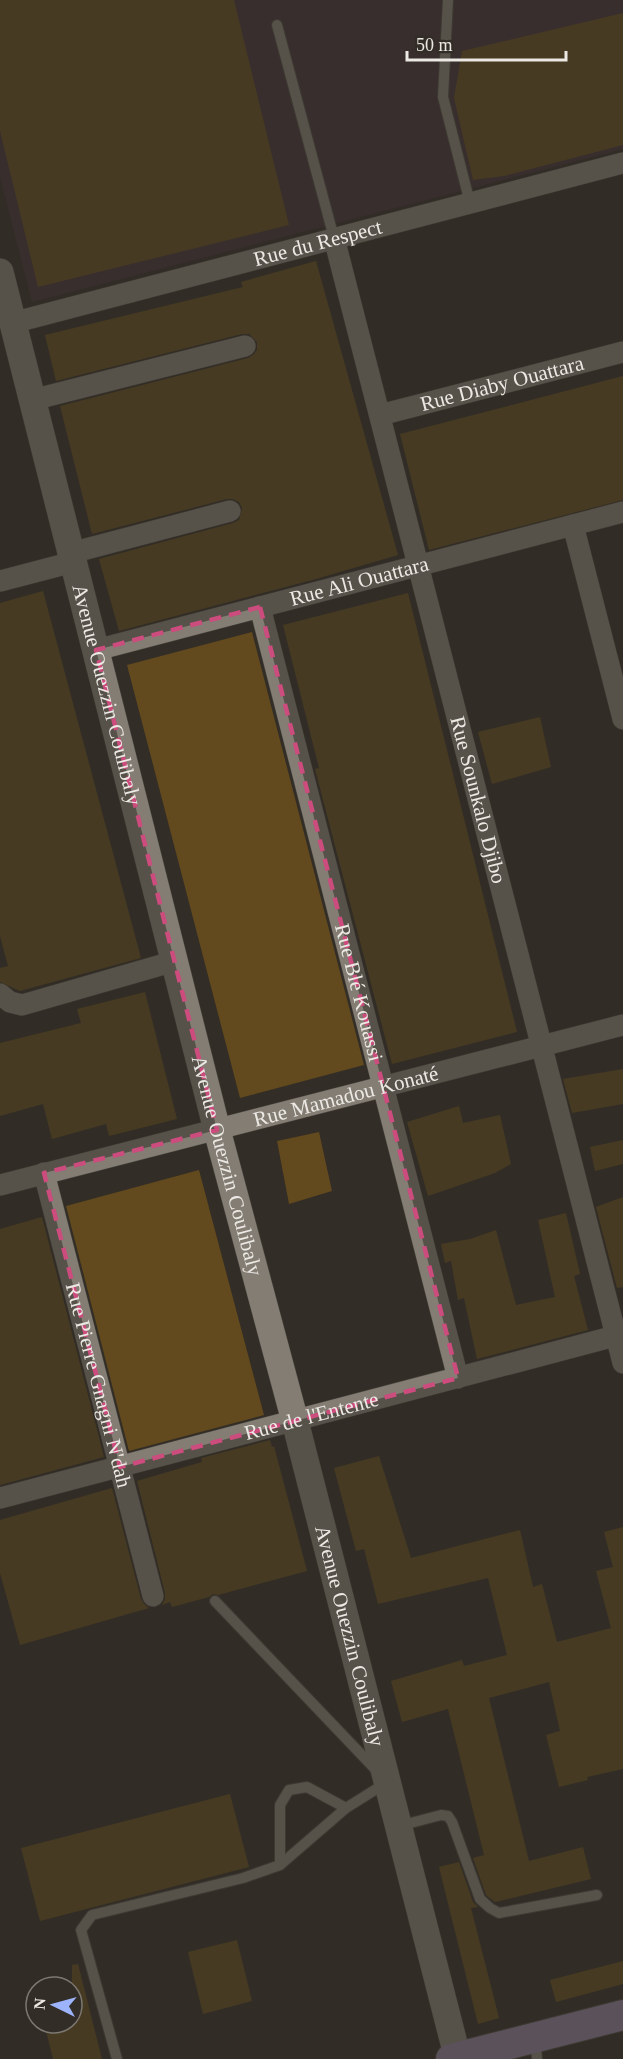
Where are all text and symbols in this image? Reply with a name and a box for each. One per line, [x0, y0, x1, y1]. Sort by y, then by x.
scale bar [407, 24, 566, 62]
text: 50 m [416, 35, 453, 55]
street label: Rue du Respect [251, 215, 385, 271]
street label: Rue Diaby Ouattara [418, 351, 587, 416]
street label: Rue Ali Ouattara [287, 551, 432, 611]
street label: Avenue Ouezzin Coulibaly [67, 582, 147, 808]
street label: Rue Sounkalo Djibo [445, 714, 511, 886]
street label: Rue Blé Kouassi [330, 921, 388, 1064]
street label: Avenue Ouezzin Coulibaly [187, 1053, 268, 1279]
street label: Rue Mamadou Konaté [251, 1061, 441, 1131]
street label: Rue Pierre Gnagni N'dah [61, 1280, 137, 1491]
street label: Rue de l'Entente [242, 1387, 381, 1445]
street label: Avenue Ouezzin Coulibaly [310, 1523, 390, 1749]
north arrow [24, 1975, 84, 2035]
text: N [31, 1997, 49, 2010]

